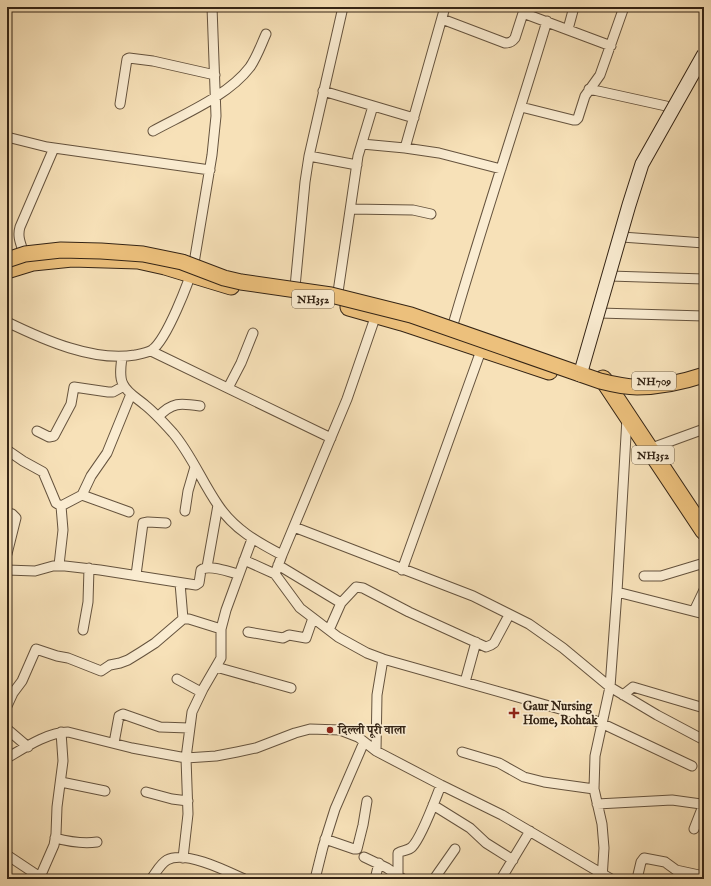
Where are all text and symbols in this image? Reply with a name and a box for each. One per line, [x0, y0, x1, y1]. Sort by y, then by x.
road number: NH352 [292, 290, 334, 308]
road number: NH709 [632, 372, 676, 390]
road number: NH352 [632, 446, 674, 464]
place label: Gaur Nursing Home, Rohtak [523, 699, 598, 728]
marker: Gaur Nursing Home, Rohtak [508, 707, 520, 719]
place label: दिल्ली पूरी वाला [337, 723, 406, 739]
marker: दिल्ली पूरी वाला [325, 725, 335, 735]

